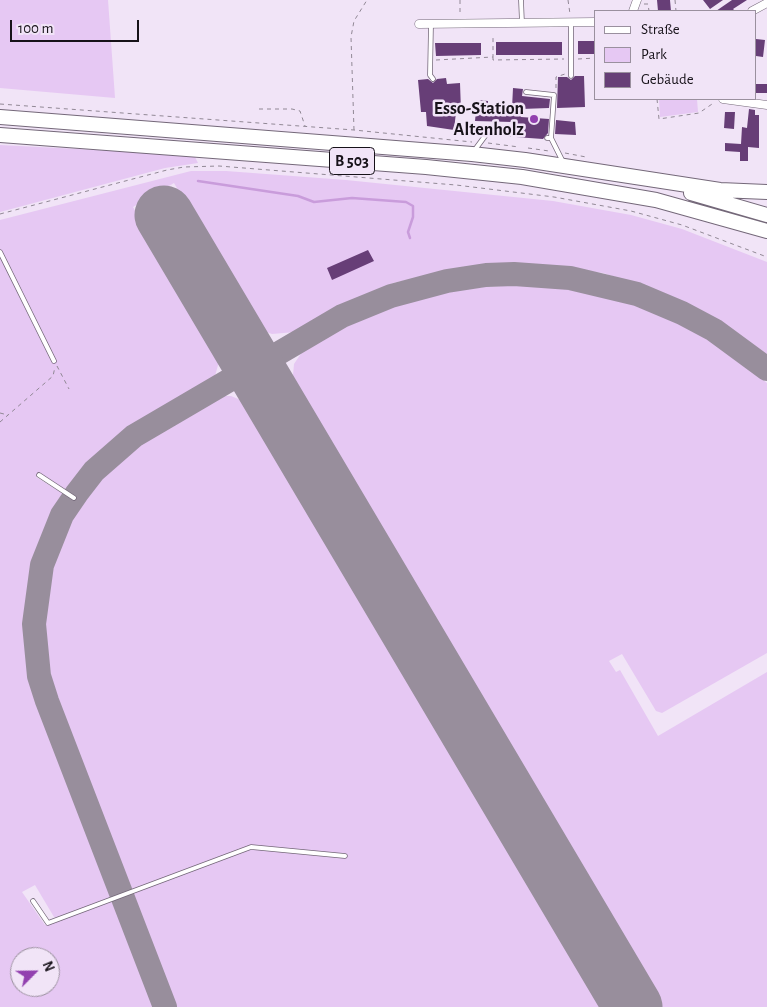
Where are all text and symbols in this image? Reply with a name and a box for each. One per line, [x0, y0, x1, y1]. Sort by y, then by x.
scale bar [12, 10, 141, 42]
legend [594, 10, 757, 100]
text: 100 m [18, 21, 53, 36]
text: Straße [641, 22, 680, 37]
text: Park [641, 47, 667, 62]
text: Gebäude [641, 72, 694, 87]
place label: Esso-Station Altenholz [434, 98, 524, 140]
marker: Esso-Station Altenholz [528, 113, 540, 125]
road number: B 503 [330, 148, 374, 175]
north arrow [10, 947, 60, 997]
text: N [40, 959, 56, 974]

